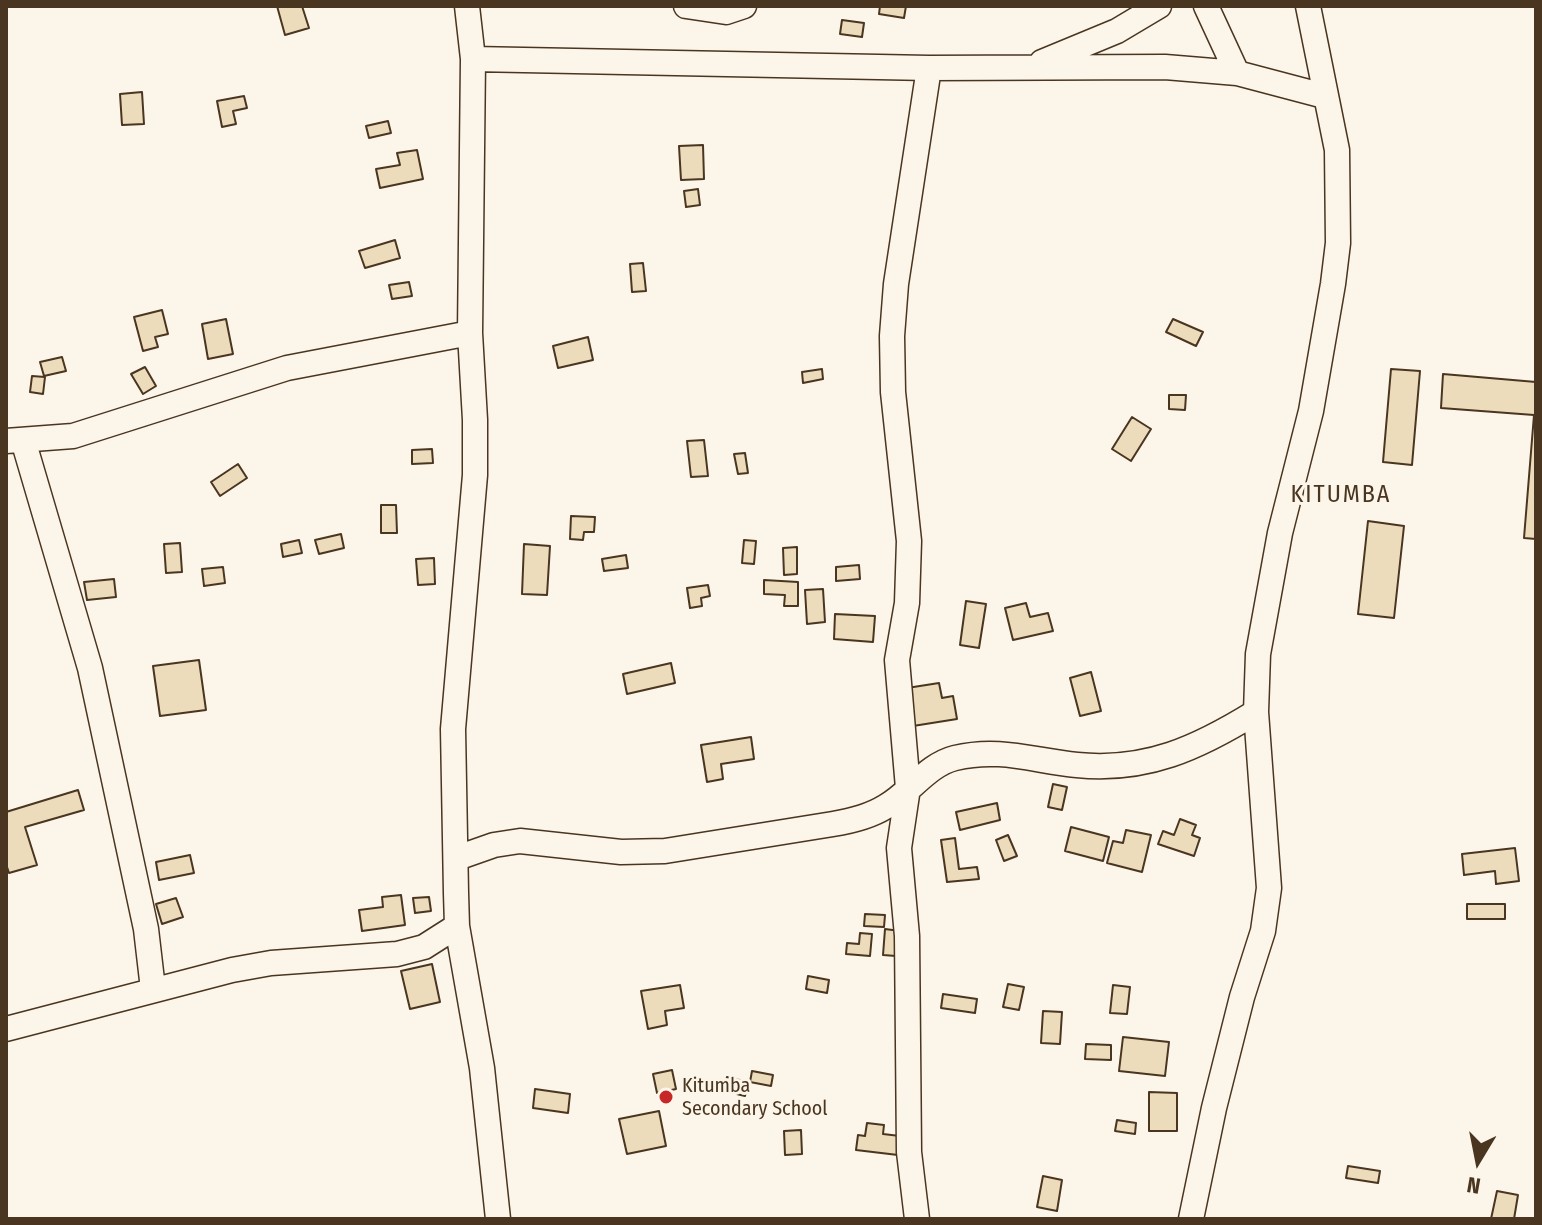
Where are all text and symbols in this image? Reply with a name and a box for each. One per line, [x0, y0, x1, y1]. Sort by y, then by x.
district label: KITUMBA [1291, 481, 1391, 509]
place label: Kitumba Secondary School [682, 1074, 827, 1121]
marker: Kitumba Secondary School [657, 1088, 675, 1106]
north arrow [1438, 1121, 1518, 1201]
text: N [1465, 1171, 1483, 1200]

